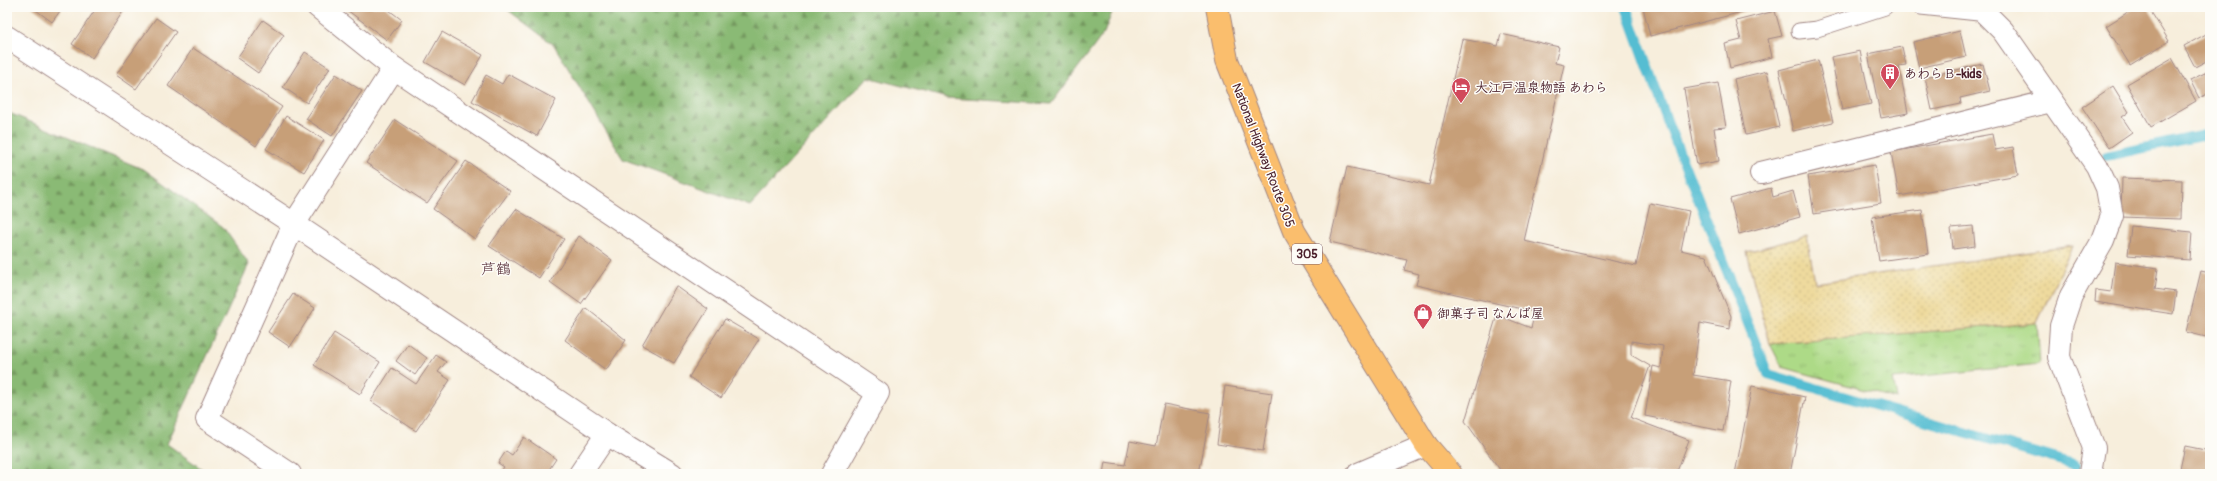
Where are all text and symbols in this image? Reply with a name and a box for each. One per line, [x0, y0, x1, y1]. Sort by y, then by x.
building icon: あわらＢ-kids [1879, 62, 1901, 90]
place label: あわらＢ-kids [1904, 66, 1982, 82]
hotel icon: 大江戸温泉物語 あわら [1450, 76, 1472, 104]
place label: 大江戸温泉物語 あわら [1475, 80, 1608, 96]
street label: National Highway Route 305 [1228, 81, 1298, 230]
road number: 305 [1292, 244, 1322, 264]
district label: 芦鶴 [481, 260, 511, 279]
shop icon: 御菓子司 なんば屋 [1412, 302, 1434, 330]
place label: 御菓子司 なんば屋 [1437, 306, 1544, 322]

